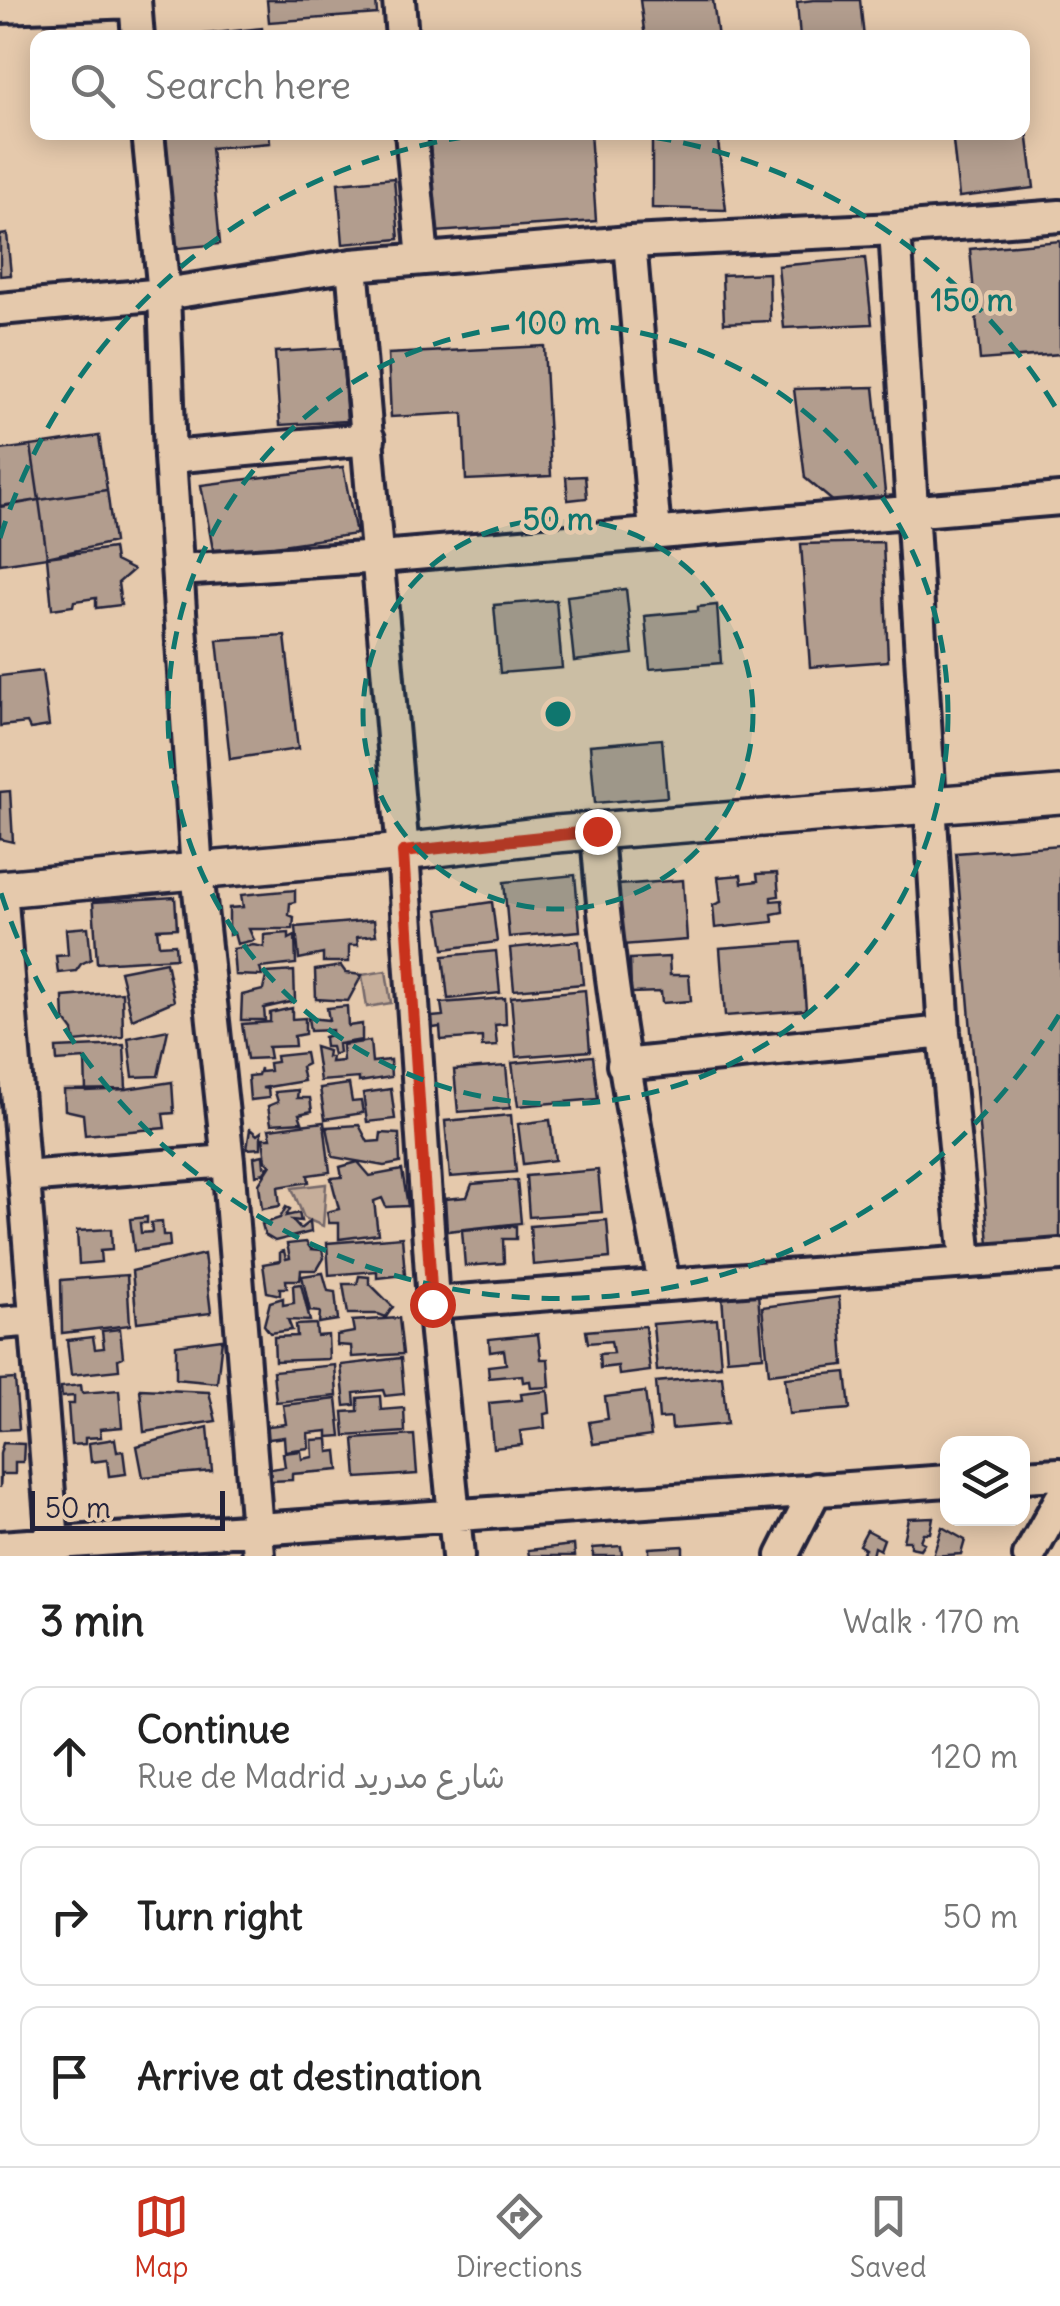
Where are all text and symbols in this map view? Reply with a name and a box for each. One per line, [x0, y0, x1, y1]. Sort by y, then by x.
search box [30, 30, 1030, 140]
icon: search [65, 58, 120, 113]
text: Search here [145, 62, 351, 109]
text: 150 m [931, 281, 1013, 319]
text: 100 m [516, 304, 600, 342]
text: 50 m [523, 500, 593, 538]
centre of rings [540, 696, 576, 732]
route end [575, 809, 621, 855]
route start [410, 1282, 456, 1328]
map controls [940, 1436, 1030, 1526]
button: layers [940, 1436, 1030, 1526]
scale bar [30, 1486, 225, 1530]
text: 50 m [45, 1490, 111, 1526]
text: 3 min [40, 1595, 144, 1647]
text: Walk · 170 m [843, 1601, 1020, 1642]
text: Continue [137, 1706, 290, 1753]
icon: ahead [42, 1729, 97, 1784]
text: 120 m [931, 1736, 1018, 1777]
text: Rue de Madrid شارع مدريد [137, 1756, 505, 1797]
icon: right [42, 1889, 97, 1944]
text: Turn right [137, 1893, 303, 1940]
text: 50 m [943, 1896, 1018, 1937]
icon: arrive [42, 2049, 97, 2104]
text: Arrive at destination [137, 2053, 482, 2100]
tab: Map [134, 2189, 189, 2285]
tab: Directions [456, 2189, 582, 2285]
tab: Saved [850, 2189, 926, 2285]

